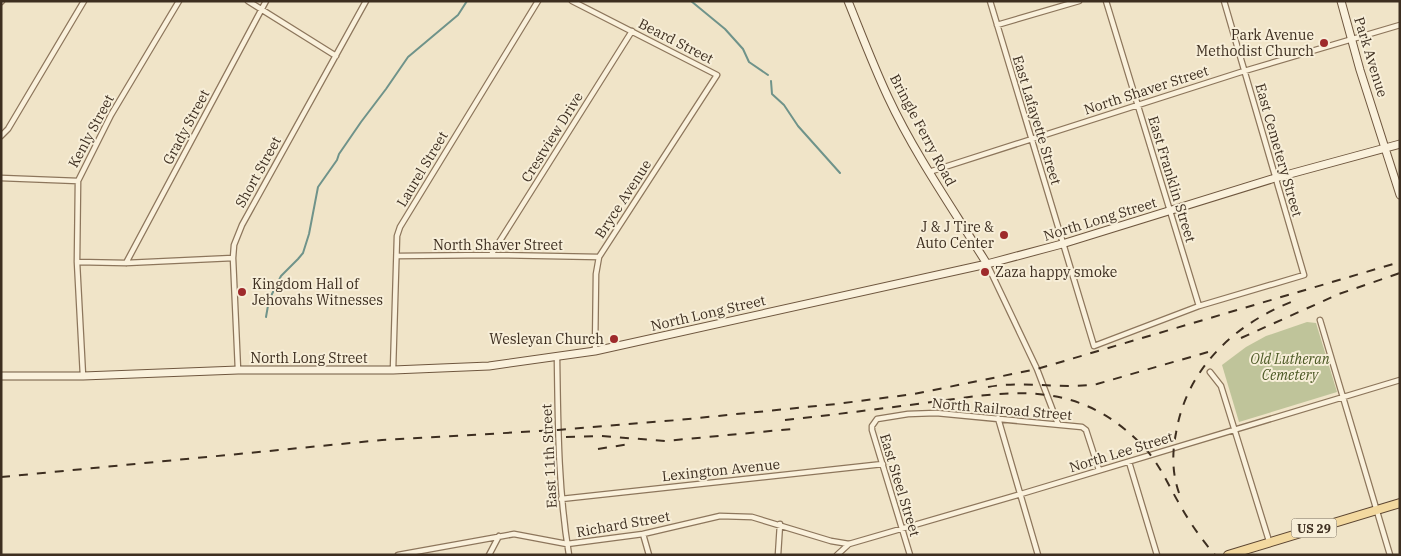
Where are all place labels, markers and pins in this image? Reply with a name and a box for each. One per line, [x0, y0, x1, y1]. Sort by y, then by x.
place label: Park Avenue Methodist Church [1196, 26, 1314, 60]
marker: Park Avenue Methodist Church [1318, 37, 1330, 49]
place label: J & J Tire & Auto Center [916, 218, 995, 252]
marker: J & J Tire & Auto Center [998, 229, 1010, 241]
place label: Zaza happy smoke [995, 263, 1117, 281]
marker: Zaza happy smoke [979, 266, 991, 278]
place label: Kingdom Hall of Jehovahs Witnesses [252, 275, 383, 309]
marker: Kingdom Hall of Jehovahs Witnesses [236, 286, 248, 298]
place label: Wesleyan Church [489, 330, 604, 348]
marker: Wesleyan Church [608, 333, 620, 345]

